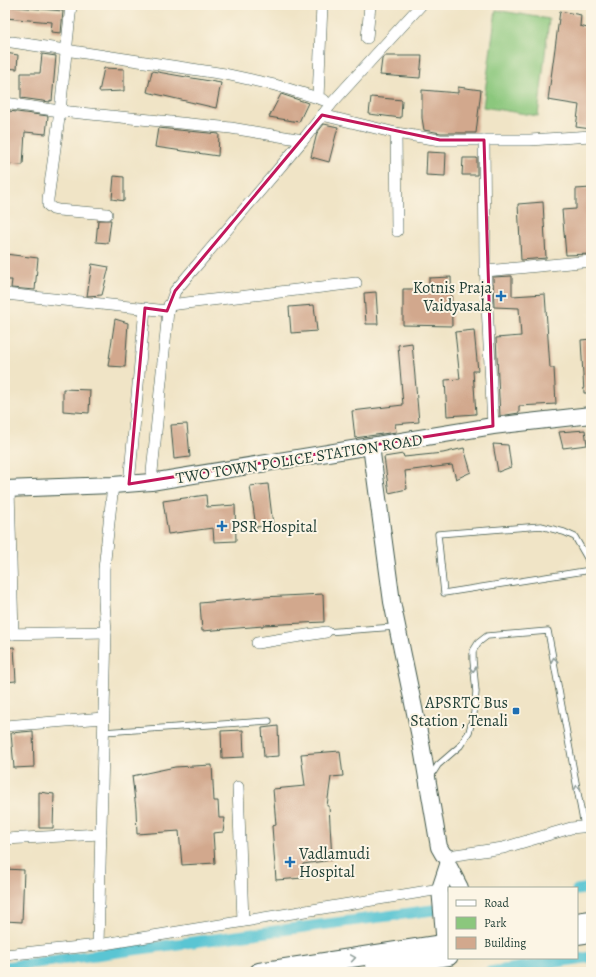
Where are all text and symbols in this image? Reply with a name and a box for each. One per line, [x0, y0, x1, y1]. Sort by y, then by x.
place label: Kotnis Praja Vaidyasala [413, 277, 493, 317]
marker: Kotnis Praja Vaidyasala [495, 290, 507, 302]
street label: TWO TOWN POLICE STATION ROAD [174, 429, 424, 489]
place label: PSR Hospital [231, 516, 317, 538]
marker: PSR Hospital [216, 520, 228, 532]
one-way arrow [550, 657, 558, 663]
one-way arrow [469, 666, 478, 672]
place label: APSRTC Bus Station , Tenali [410, 692, 508, 732]
marker: APSRTC Bus Station , Tenali [511, 706, 521, 716]
one-way arrow [573, 785, 581, 791]
place label: Vadlamudi Hospital [298, 843, 370, 883]
marker: Vadlamudi Hospital [284, 856, 296, 868]
legend [448, 887, 578, 959]
text: Road [484, 895, 510, 911]
text: Park [484, 915, 507, 931]
text: Building [484, 935, 526, 951]
one-way arrow [350, 954, 356, 963]

